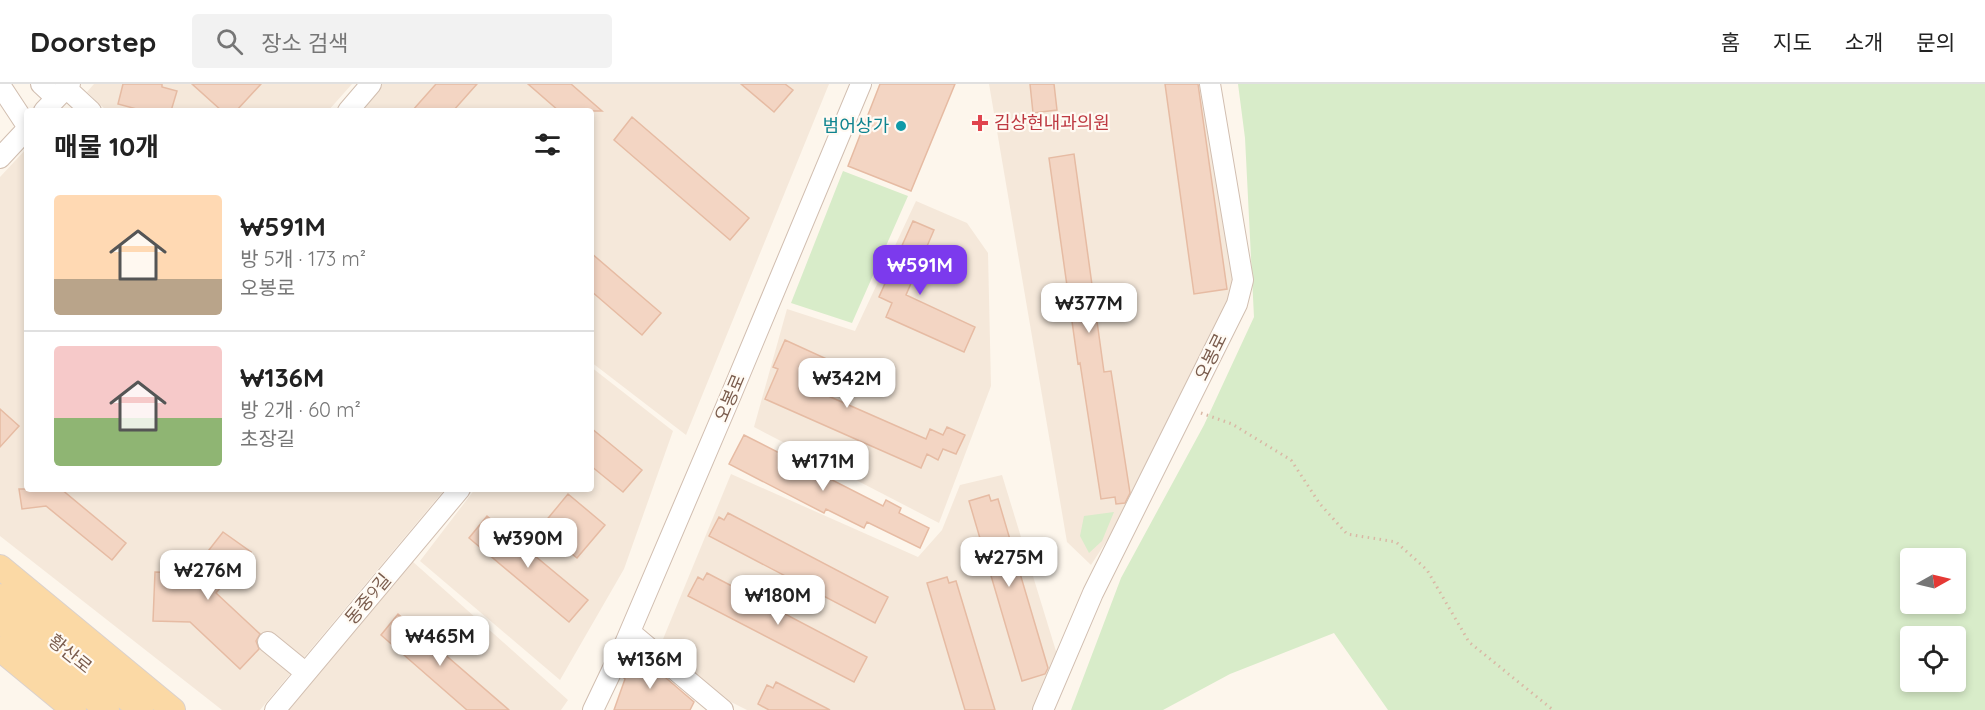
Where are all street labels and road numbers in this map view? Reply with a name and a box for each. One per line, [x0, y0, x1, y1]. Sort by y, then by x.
street label: 오봉로 [1189, 329, 1232, 384]
street label: 오봉로 [709, 370, 750, 425]
street label: 동중9길 [340, 568, 396, 629]
street label: 황산로 [44, 629, 97, 678]

